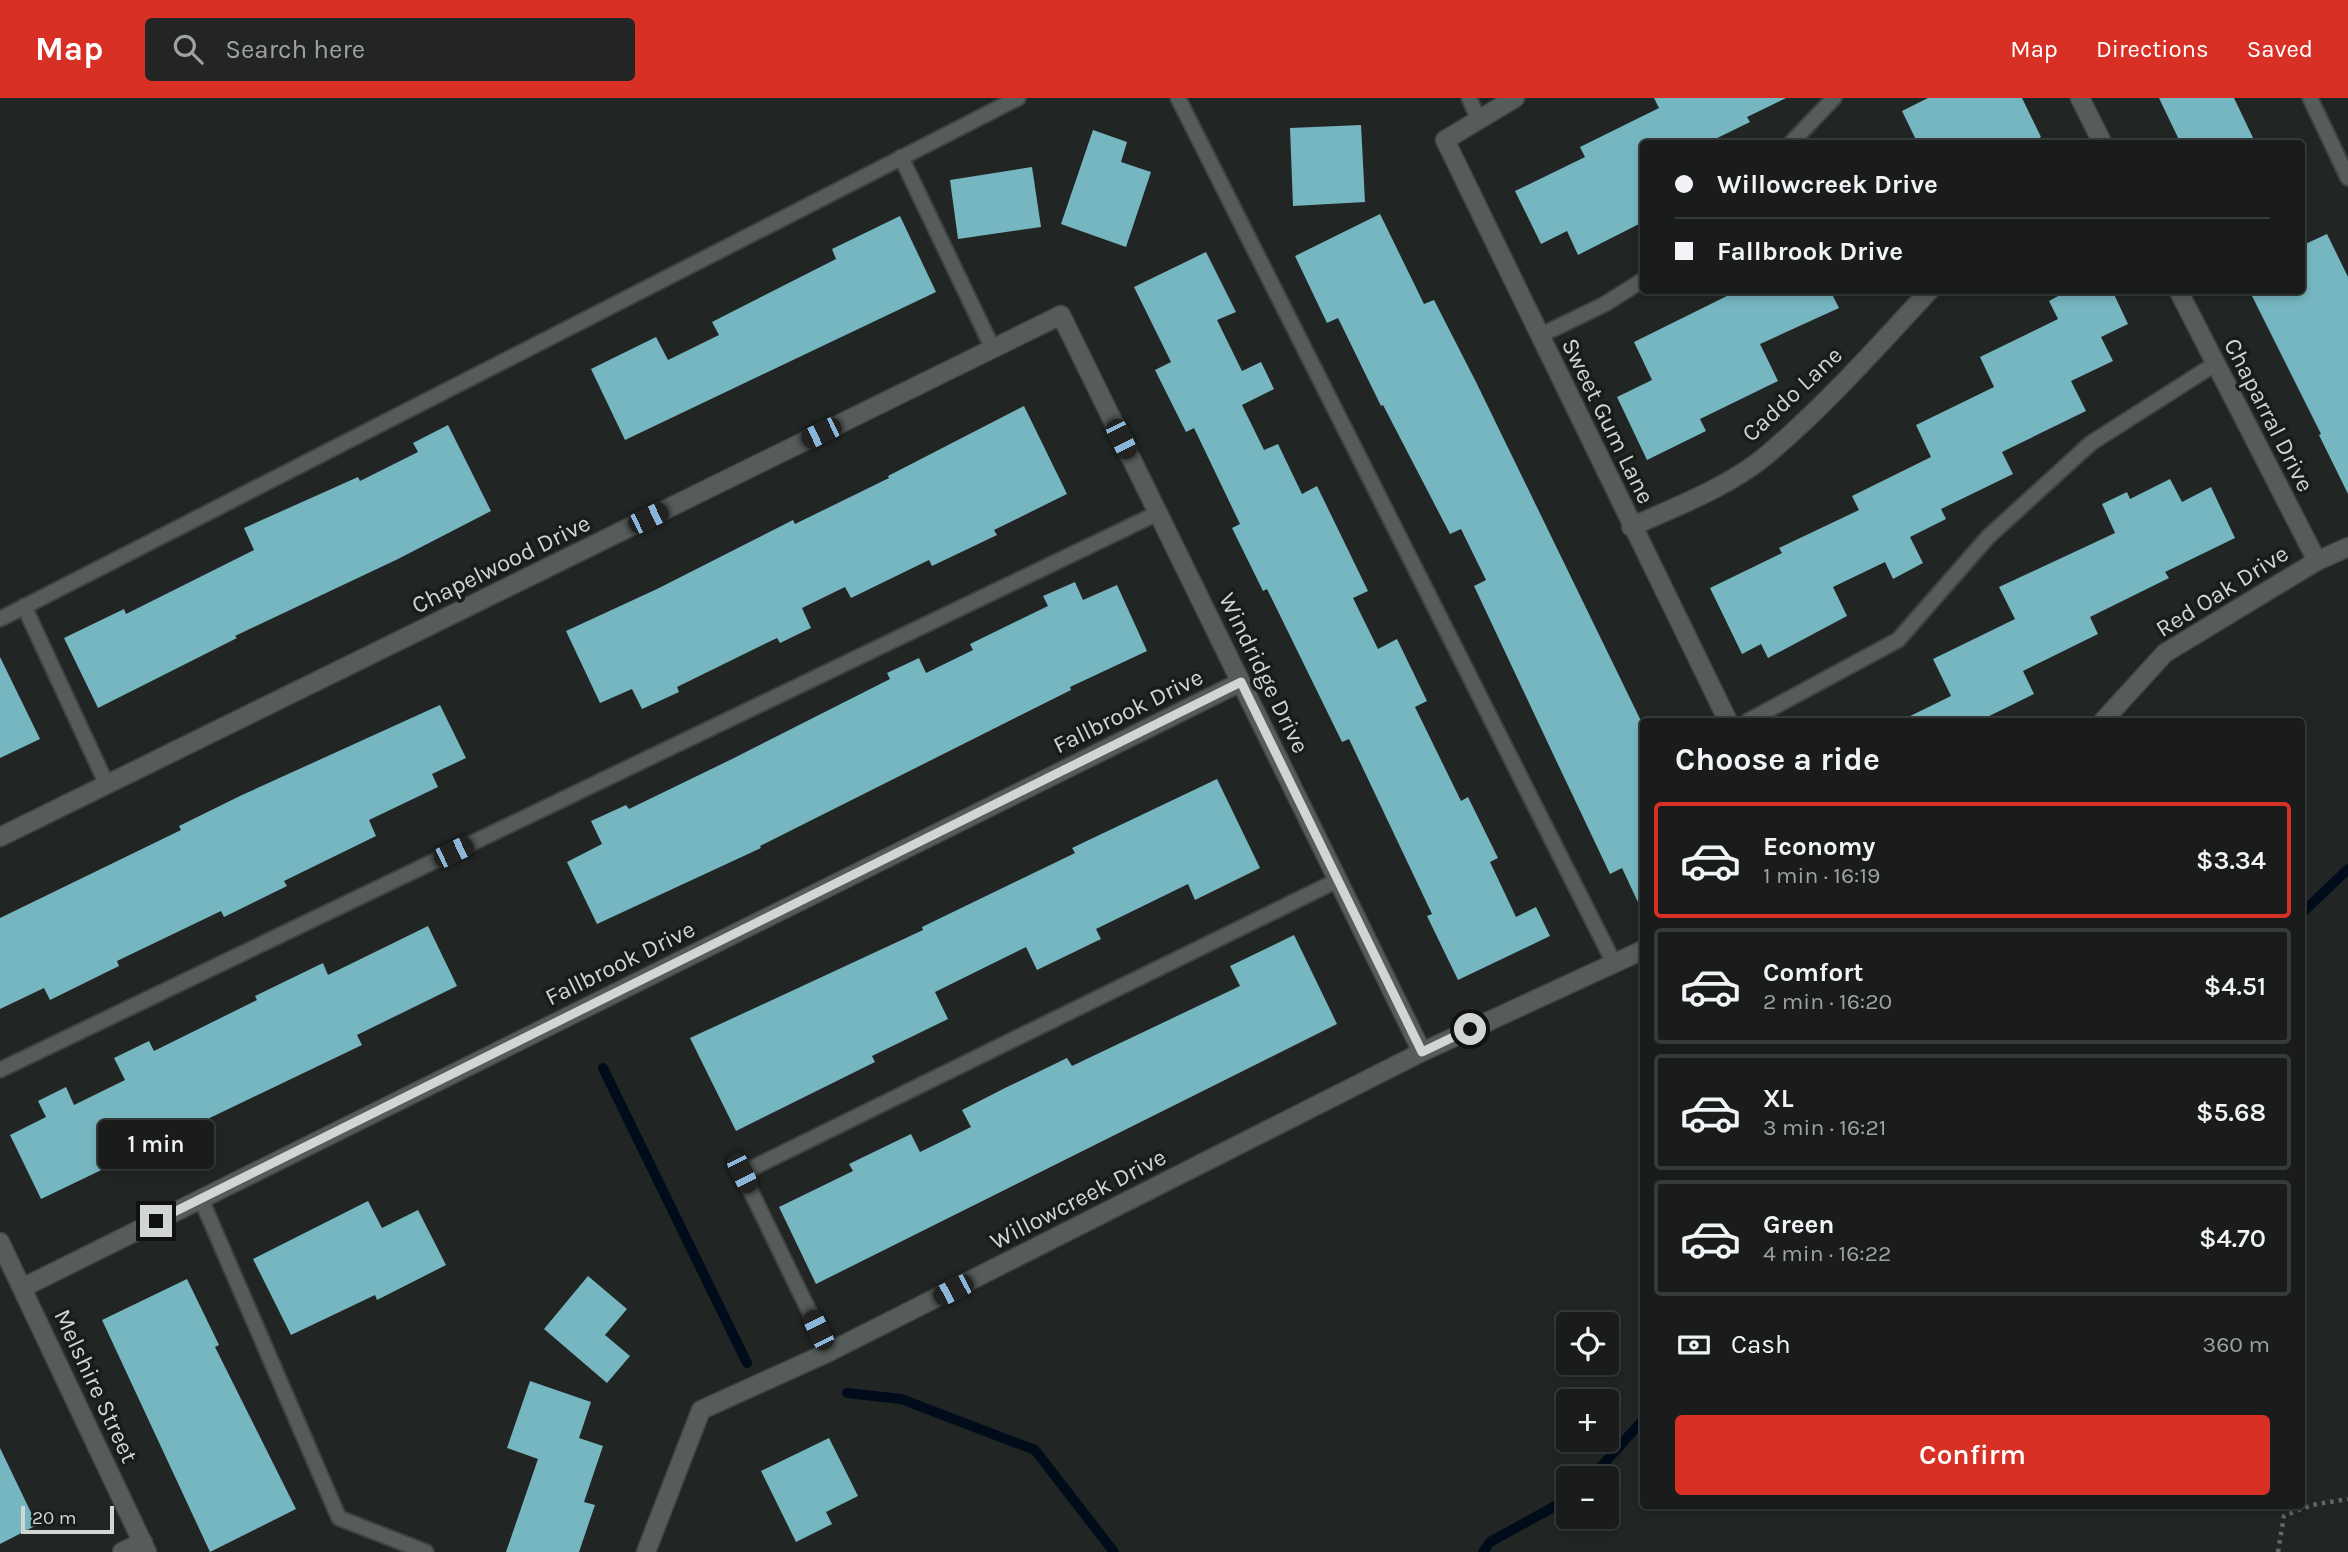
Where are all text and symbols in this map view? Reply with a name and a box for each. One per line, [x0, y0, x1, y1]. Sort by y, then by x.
search box [145, 18, 635, 81]
text: Map [35, 30, 103, 68]
icon: search [169, 30, 207, 68]
text: Search here [225, 34, 365, 65]
text: Map [2010, 35, 2058, 63]
text: Directions [2096, 35, 2209, 63]
text: Saved [2247, 35, 2313, 63]
text: Willowcreek Drive [1717, 169, 1938, 200]
text: Fallbrook Drive [1717, 236, 1903, 267]
street label: Chaparral Drive [2218, 333, 2320, 497]
street label: Sweet Gum Lane [1556, 334, 1660, 508]
street label: Caddo Lane [1736, 341, 1848, 447]
car [798, 414, 845, 452]
car [1103, 416, 1140, 462]
car [625, 499, 672, 537]
street label: Chapelwood Drive [407, 509, 595, 619]
street label: Red Oak Drive [2151, 539, 2293, 643]
street label: Windridge Drive [1213, 588, 1315, 758]
street label: Fallbrook Drive [1049, 663, 1207, 759]
text: Choose a ride [1675, 741, 1880, 778]
icon: car [1679, 829, 1742, 892]
text: Economy [1763, 831, 1875, 862]
car [430, 833, 477, 871]
text: $3.34 [2196, 845, 2266, 876]
text: 1 min · 16:19 [1763, 862, 1880, 889]
street label: Fallbrook Drive [541, 915, 699, 1011]
icon: car [1679, 955, 1742, 1018]
text: Comfort [1763, 957, 1864, 988]
text: $4.51 [2204, 971, 2266, 1002]
text: 2 min · 16:20 [1763, 988, 1892, 1015]
route start [1454, 1013, 1486, 1045]
icon: car [1679, 1081, 1742, 1144]
text: XL [1763, 1083, 1794, 1114]
text: $5.68 [2196, 1097, 2266, 1128]
text: 3 min · 16:21 [1763, 1114, 1886, 1141]
callout: 1 min [98, 1119, 214, 1168]
text: 1 min [127, 1131, 185, 1158]
street label: Willowcreek Drive [985, 1143, 1171, 1255]
car [724, 1150, 761, 1196]
route end [140, 1205, 172, 1237]
icon: car [1679, 1207, 1742, 1270]
text: Green [1763, 1209, 1835, 1240]
text: $4.70 [2199, 1223, 2266, 1254]
text: 4 min · 16:22 [1763, 1240, 1891, 1267]
car [930, 1271, 977, 1309]
street label: Melshire Street [48, 1305, 144, 1467]
car [800, 1307, 837, 1353]
map controls [1556, 1312, 1619, 1529]
button: locate [1556, 1312, 1619, 1375]
icon: cash [1675, 1326, 1713, 1364]
text: Cash [1731, 1329, 1791, 1360]
text: 360 m [2203, 1331, 2270, 1358]
button: + [1556, 1389, 1619, 1452]
button: Confirm [1675, 1415, 2270, 1495]
button: − [1556, 1466, 1619, 1529]
scale bar [21, 1503, 114, 1535]
text: 20 m [32, 1507, 77, 1529]

